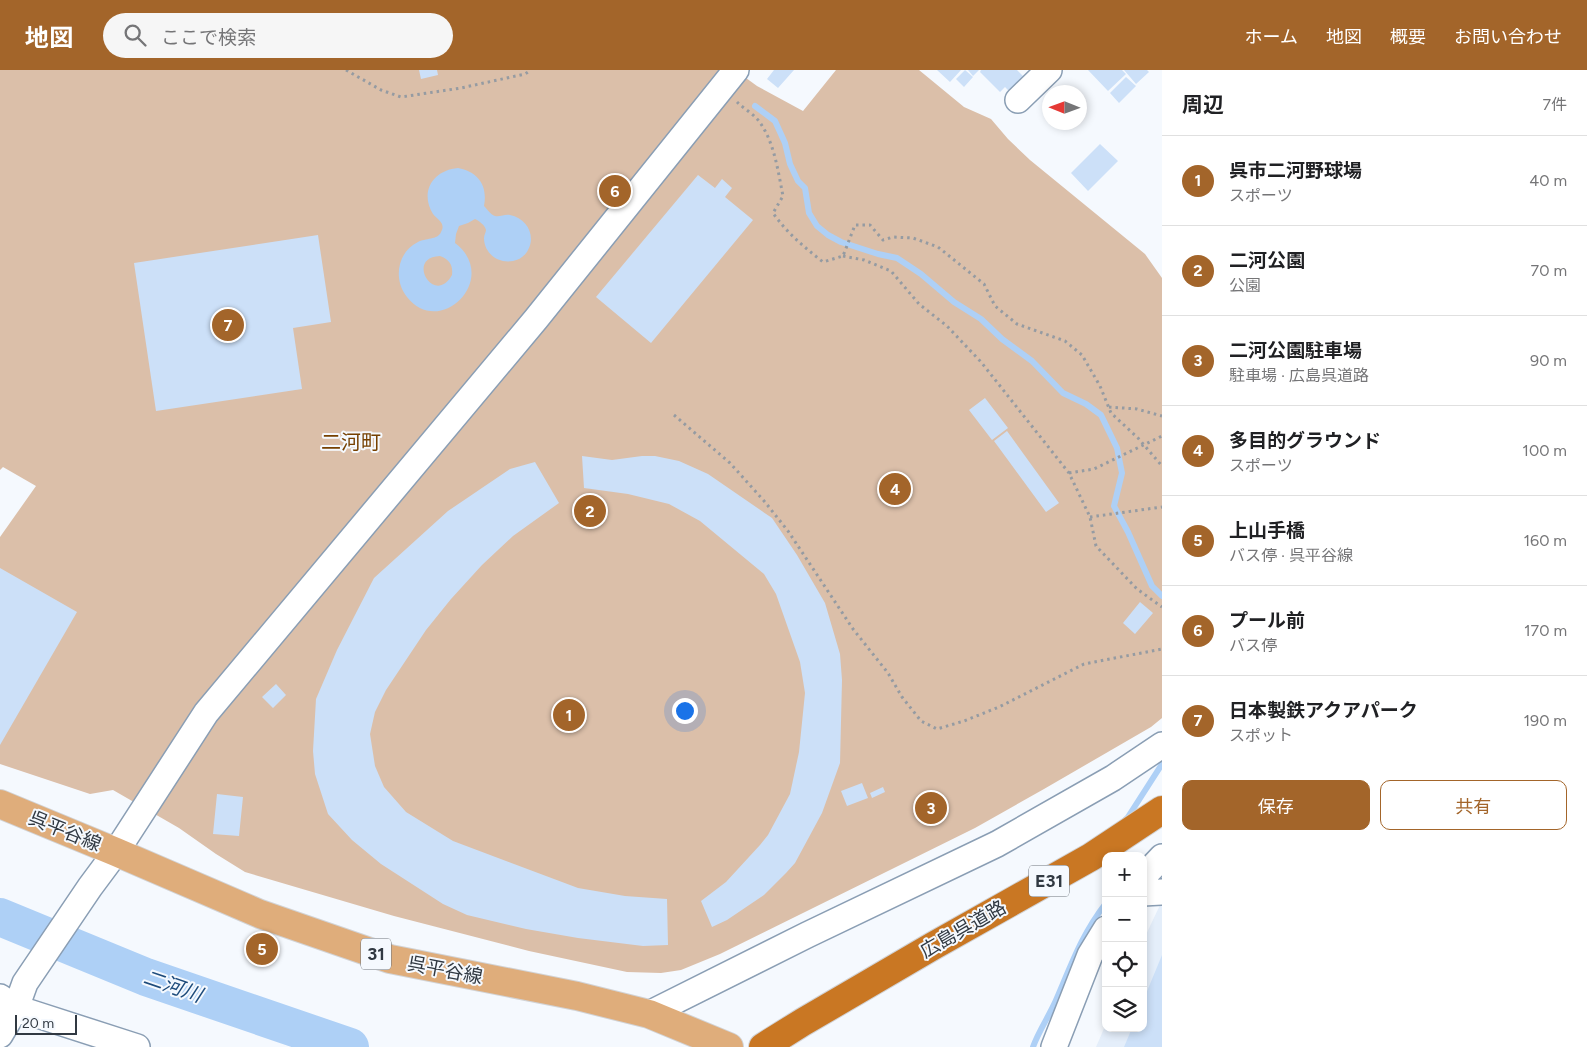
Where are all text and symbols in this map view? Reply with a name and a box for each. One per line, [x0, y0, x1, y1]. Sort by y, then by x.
search box [103, 13, 453, 58]
icon: search [121, 21, 149, 49]
text: 地図 [25, 23, 73, 52]
text: ここで検索 [161, 26, 256, 49]
text: ホーム [1245, 26, 1298, 48]
text: 地図 [1326, 26, 1362, 48]
text: 概要 [1390, 26, 1426, 48]
text: お問い合わせ [1454, 26, 1562, 48]
north arrow [1042, 85, 1087, 130]
text: 周辺 [1182, 92, 1224, 117]
text: 7件 [1542, 95, 1567, 114]
text: 呉市二河野球場 [1229, 159, 1362, 182]
text: 1 [1195, 171, 1201, 190]
text: 40 m [1529, 171, 1567, 190]
pin: 6 [599, 172, 631, 210]
text: スポーツ [1229, 186, 1293, 205]
text: 二河公園 [1229, 249, 1305, 272]
text: 2 [1193, 261, 1203, 280]
text: 70 m [1531, 261, 1567, 280]
text: 公園 [1229, 276, 1261, 295]
pin: 7 [212, 306, 244, 344]
text: 二河公園駐車場 [1229, 339, 1362, 362]
text: 3 [1194, 351, 1202, 370]
text: 90 m [1530, 351, 1567, 370]
text: 駐車場 · 広島呉道路 [1229, 366, 1369, 385]
text: 多目的グラウンド [1229, 429, 1381, 452]
district label: 二河町 [321, 430, 381, 454]
text: 4 [1193, 441, 1203, 460]
text: 100 m [1522, 441, 1567, 460]
text: スポーツ [1229, 456, 1293, 475]
pin: 4 [879, 470, 911, 508]
pin: 2 [574, 492, 606, 530]
text: 上山手橋 [1229, 519, 1305, 542]
text: 5 [1193, 531, 1203, 550]
text: 160 m [1524, 531, 1567, 550]
text: バス停 · 呉平谷線 [1229, 546, 1353, 565]
text: プール前 [1229, 609, 1305, 632]
text: 6 [1193, 621, 1203, 640]
text: 170 m [1524, 621, 1567, 640]
text: バス停 [1229, 636, 1277, 655]
pin: 1 [553, 696, 585, 734]
your location [672, 698, 698, 724]
text: 日本製鉄アクアパーク [1229, 699, 1418, 722]
text: 7 [1194, 711, 1202, 730]
text: 190 m [1524, 711, 1567, 730]
text: スポット [1229, 726, 1293, 745]
button: 保存 [1182, 780, 1370, 830]
button: 共有 [1380, 780, 1567, 830]
pin: 3 [915, 789, 947, 827]
street label: 呉平谷線 [25, 806, 105, 856]
map controls [1102, 852, 1147, 1032]
button: + [1102, 852, 1147, 897]
road number: E31 [1029, 866, 1069, 896]
street label: 広島呉道路 [916, 895, 1010, 963]
button: − [1102, 897, 1147, 942]
pin: 5 [246, 930, 278, 968]
road number: 31 [361, 939, 391, 970]
button: locate [1102, 942, 1147, 987]
street label: 呉平谷線 [405, 951, 485, 989]
water label: 二河川 [141, 965, 207, 1008]
button: layers [1102, 987, 1147, 1032]
scale bar [15, 1012, 78, 1035]
text: 20 m [22, 1015, 54, 1032]

